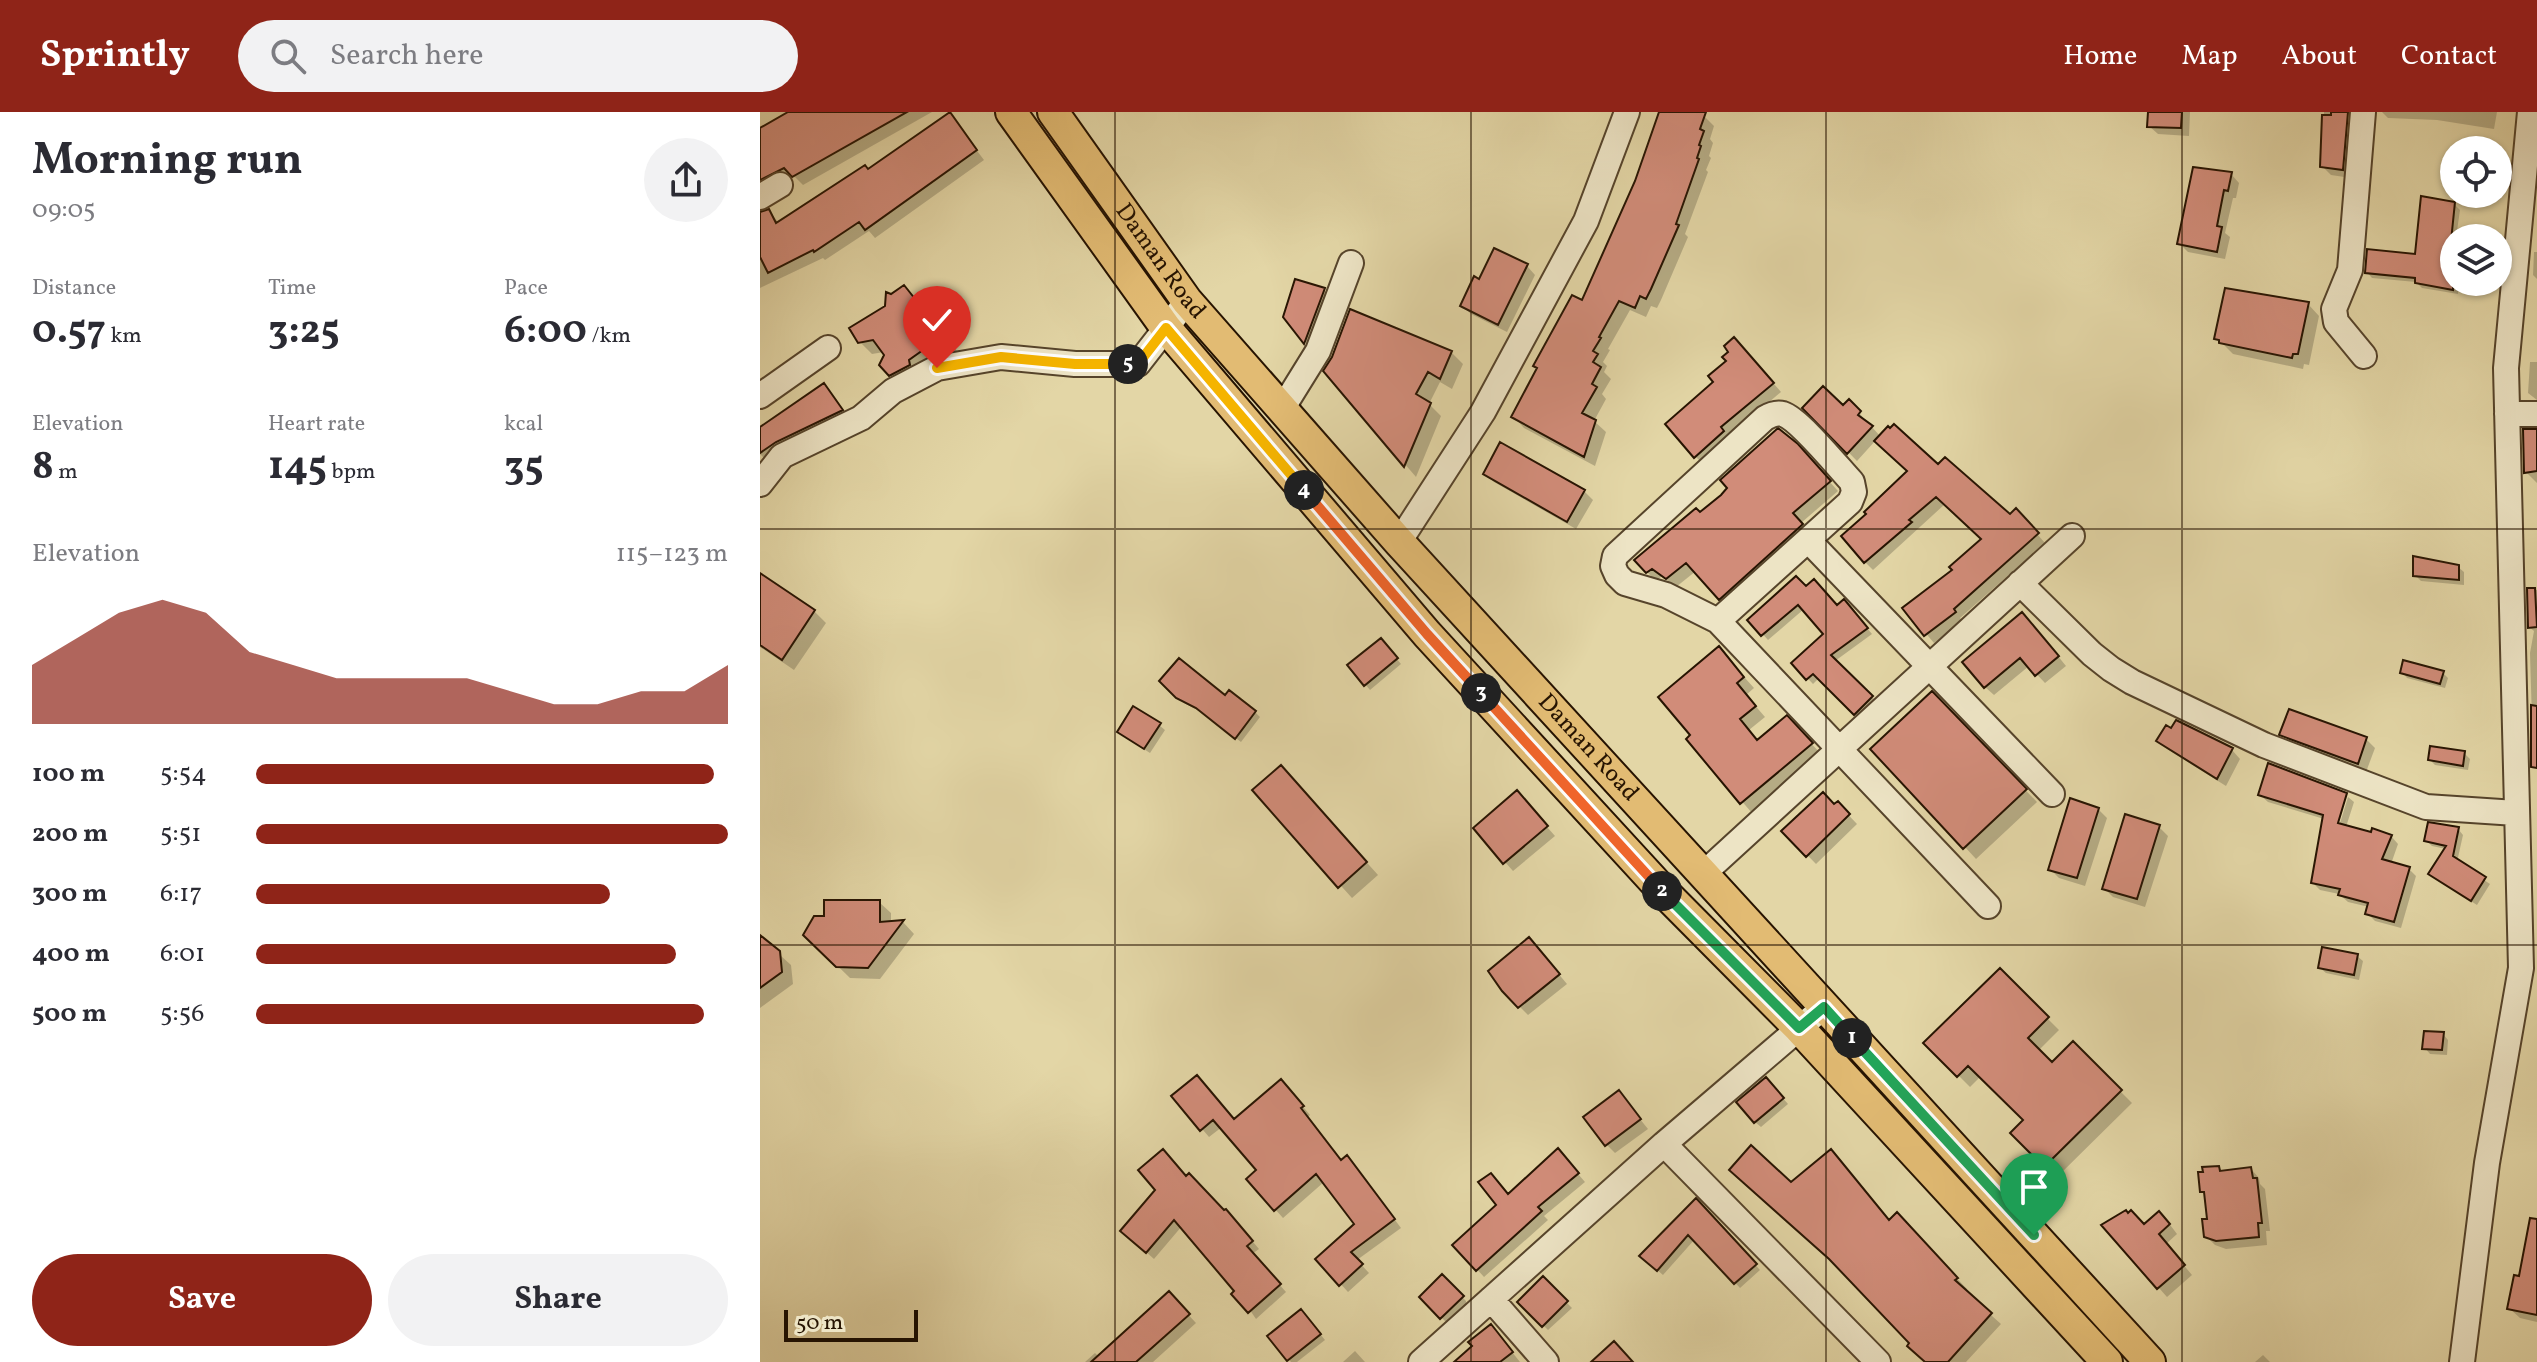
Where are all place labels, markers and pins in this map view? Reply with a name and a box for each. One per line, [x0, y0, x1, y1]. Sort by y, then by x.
pin [903, 286, 971, 368]
pin: 5 [1108, 344, 1148, 384]
pin: 4 [1284, 470, 1324, 510]
pin: 3 [1461, 673, 1501, 713]
pin: 2 [1642, 871, 1682, 911]
pin: 1 [1832, 1018, 1872, 1058]
pin [2000, 1153, 2068, 1235]

